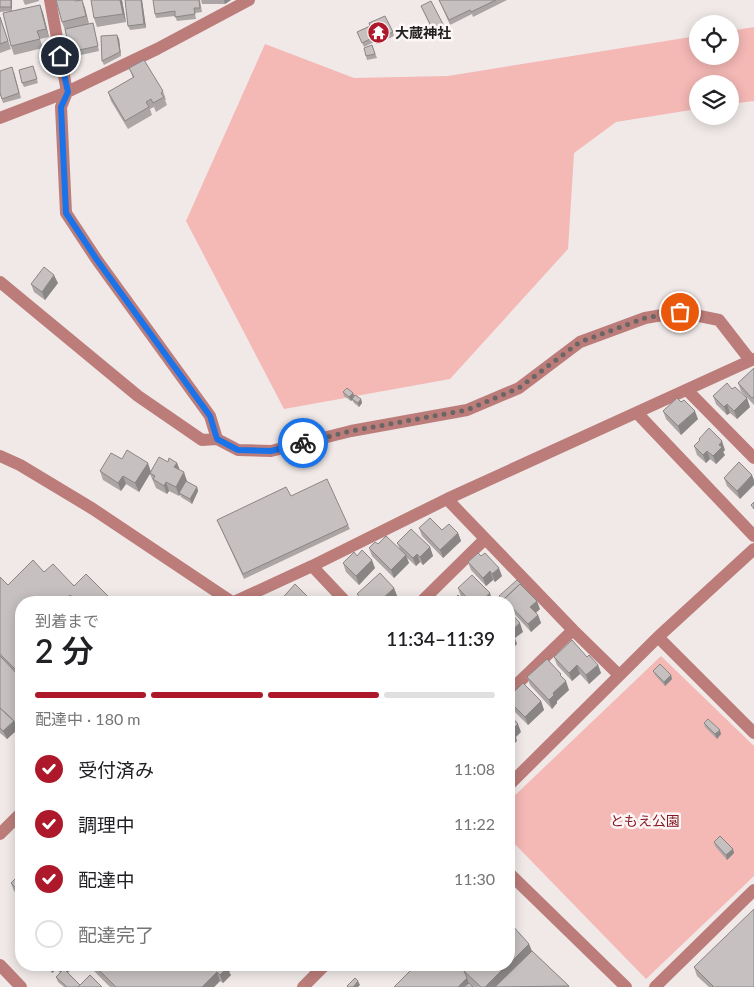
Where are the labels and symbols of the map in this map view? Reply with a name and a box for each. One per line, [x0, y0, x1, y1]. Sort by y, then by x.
temple icon: 大蔵神社 [367, 21, 391, 45]
place label: 大蔵神社 [395, 24, 451, 41]
pin [39, 35, 81, 77]
pin [659, 291, 701, 333]
courier [278, 418, 328, 468]
park label: ともえ公園 [610, 812, 680, 829]

